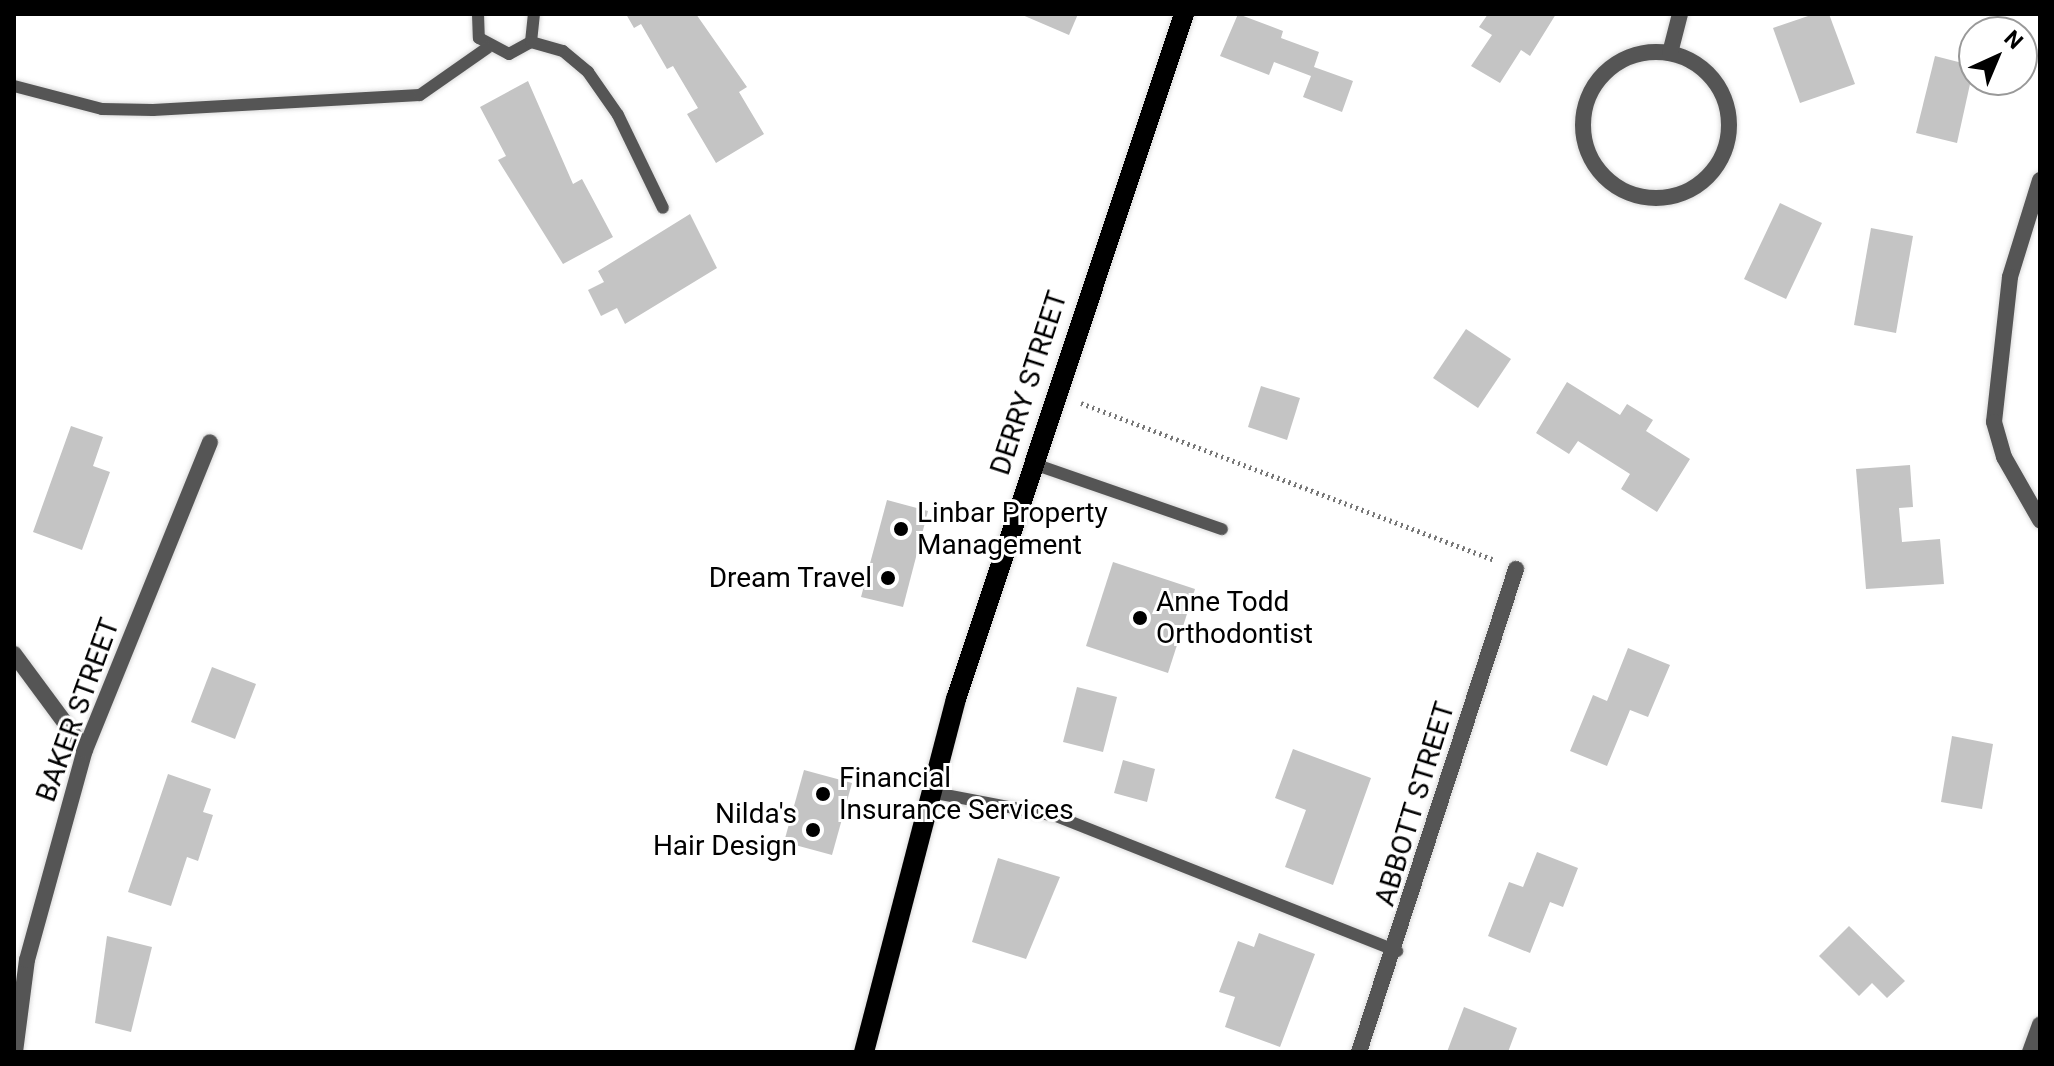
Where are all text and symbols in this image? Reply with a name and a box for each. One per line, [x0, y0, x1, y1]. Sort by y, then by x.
north arrow [1958, 16, 2038, 96]
text: N [1999, 25, 2028, 54]
street label: DERRY STREET [983, 287, 1075, 479]
place label: Linbar Property Management [917, 496, 1108, 562]
marker: Linbar Property Management [892, 520, 910, 538]
place label: Dream Travel [708, 561, 872, 595]
marker: Dream Travel [879, 569, 897, 587]
place label: Anne Todd Orthodontist [1156, 585, 1313, 651]
marker: Anne Todd Orthodontist [1131, 609, 1149, 627]
street label: BAKER STREET [29, 614, 127, 806]
street label: ABBOTT STREET [1368, 698, 1462, 910]
place label: Financial Insurance Services [839, 761, 1074, 827]
marker: Financial Insurance Services [814, 785, 832, 803]
place label: Nilda's Hair Design [653, 797, 797, 863]
marker: Nilda's Hair Design [804, 821, 822, 839]

